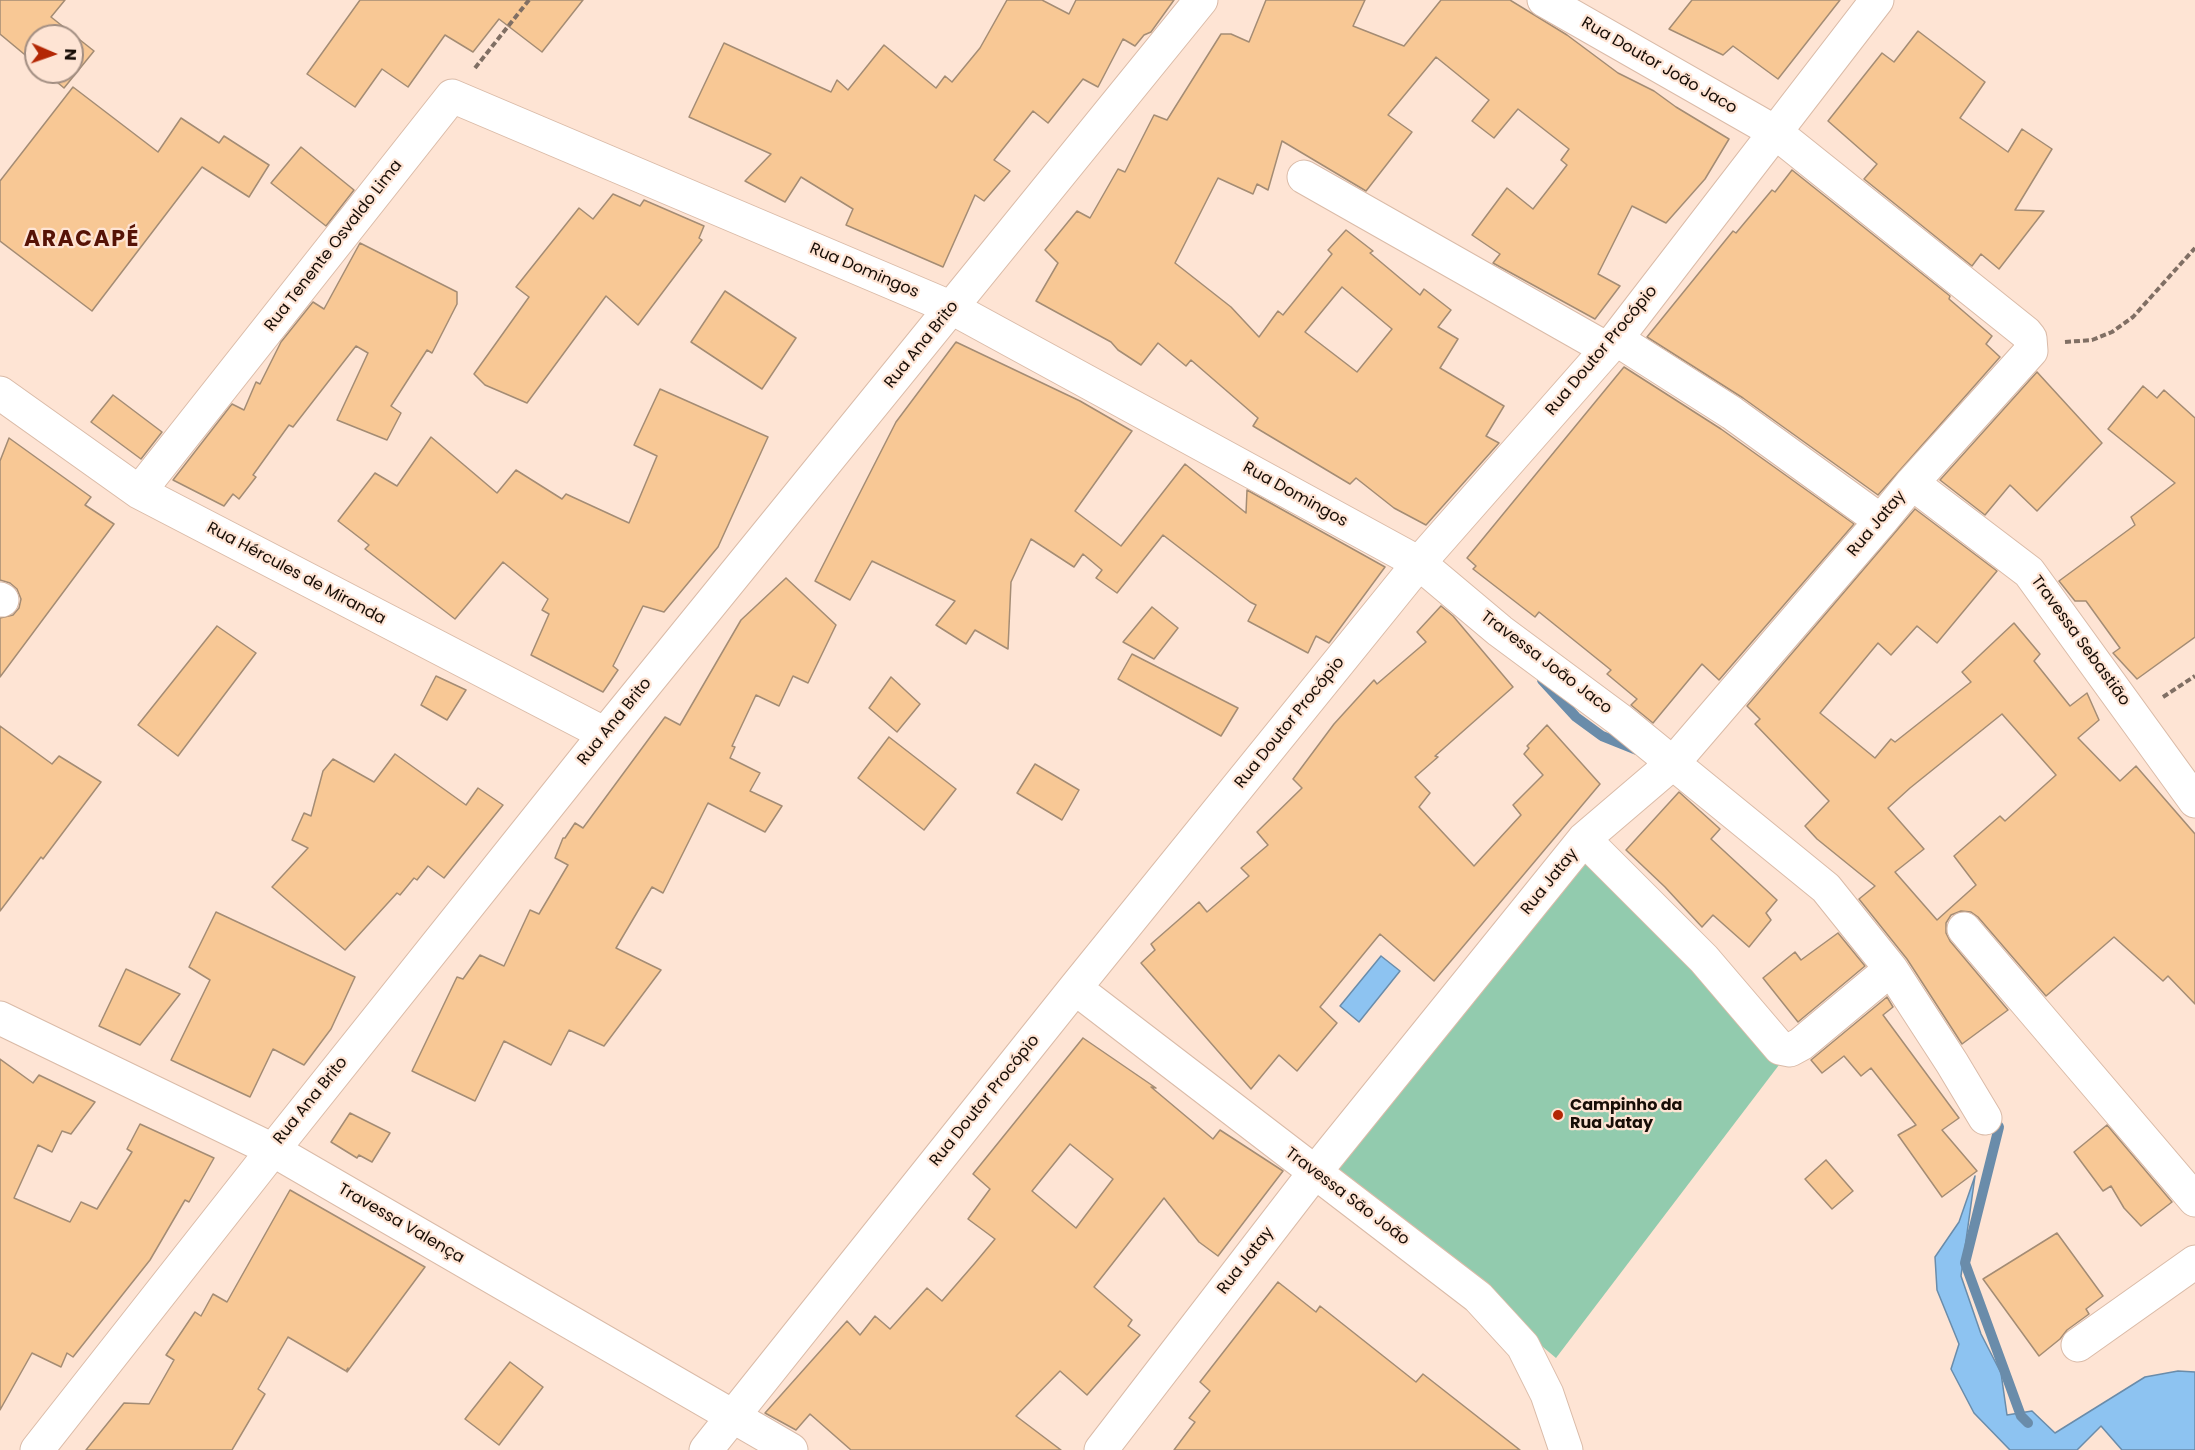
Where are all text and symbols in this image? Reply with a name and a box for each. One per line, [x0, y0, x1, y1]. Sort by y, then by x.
street label: Rua Doutor João Jaco [1578, 14, 1740, 118]
north arrow [24, 24, 84, 84]
text: N [59, 48, 82, 61]
street label: Rua Tenente Osvaldo Lima [261, 156, 407, 336]
district label: ARACAPÉ [24, 227, 140, 253]
street label: Rua Domingos [807, 239, 921, 303]
street label: Rua Doutor Procópio [1542, 282, 1662, 420]
street label: Rua Ana Brito [881, 297, 963, 393]
street label: Rua Domingos [1239, 458, 1351, 532]
street label: Rua Jatay [1844, 487, 1910, 561]
street label: Rua Hércules de Miranda [203, 519, 389, 629]
street label: Travessa Sebastião [2026, 572, 2134, 710]
street label: Travessa João Jaco [1477, 607, 1615, 719]
street label: Rua Doutor Procópio [1231, 653, 1349, 793]
street label: Rua Ana Brito [574, 674, 656, 770]
street label: Rua Jatay [1517, 845, 1583, 919]
street label: Rua Doutor Procópio [926, 1031, 1044, 1171]
street label: Rua Ana Brito [270, 1053, 352, 1149]
place label: Campinho da Rua Jatay [1570, 1096, 1682, 1134]
marker: Campinho da Rua Jatay [1551, 1108, 1565, 1122]
street label: Travessa São João [1281, 1144, 1413, 1250]
street label: Travessa Valença [335, 1180, 467, 1268]
street label: Rua Jatay [1214, 1224, 1278, 1298]

